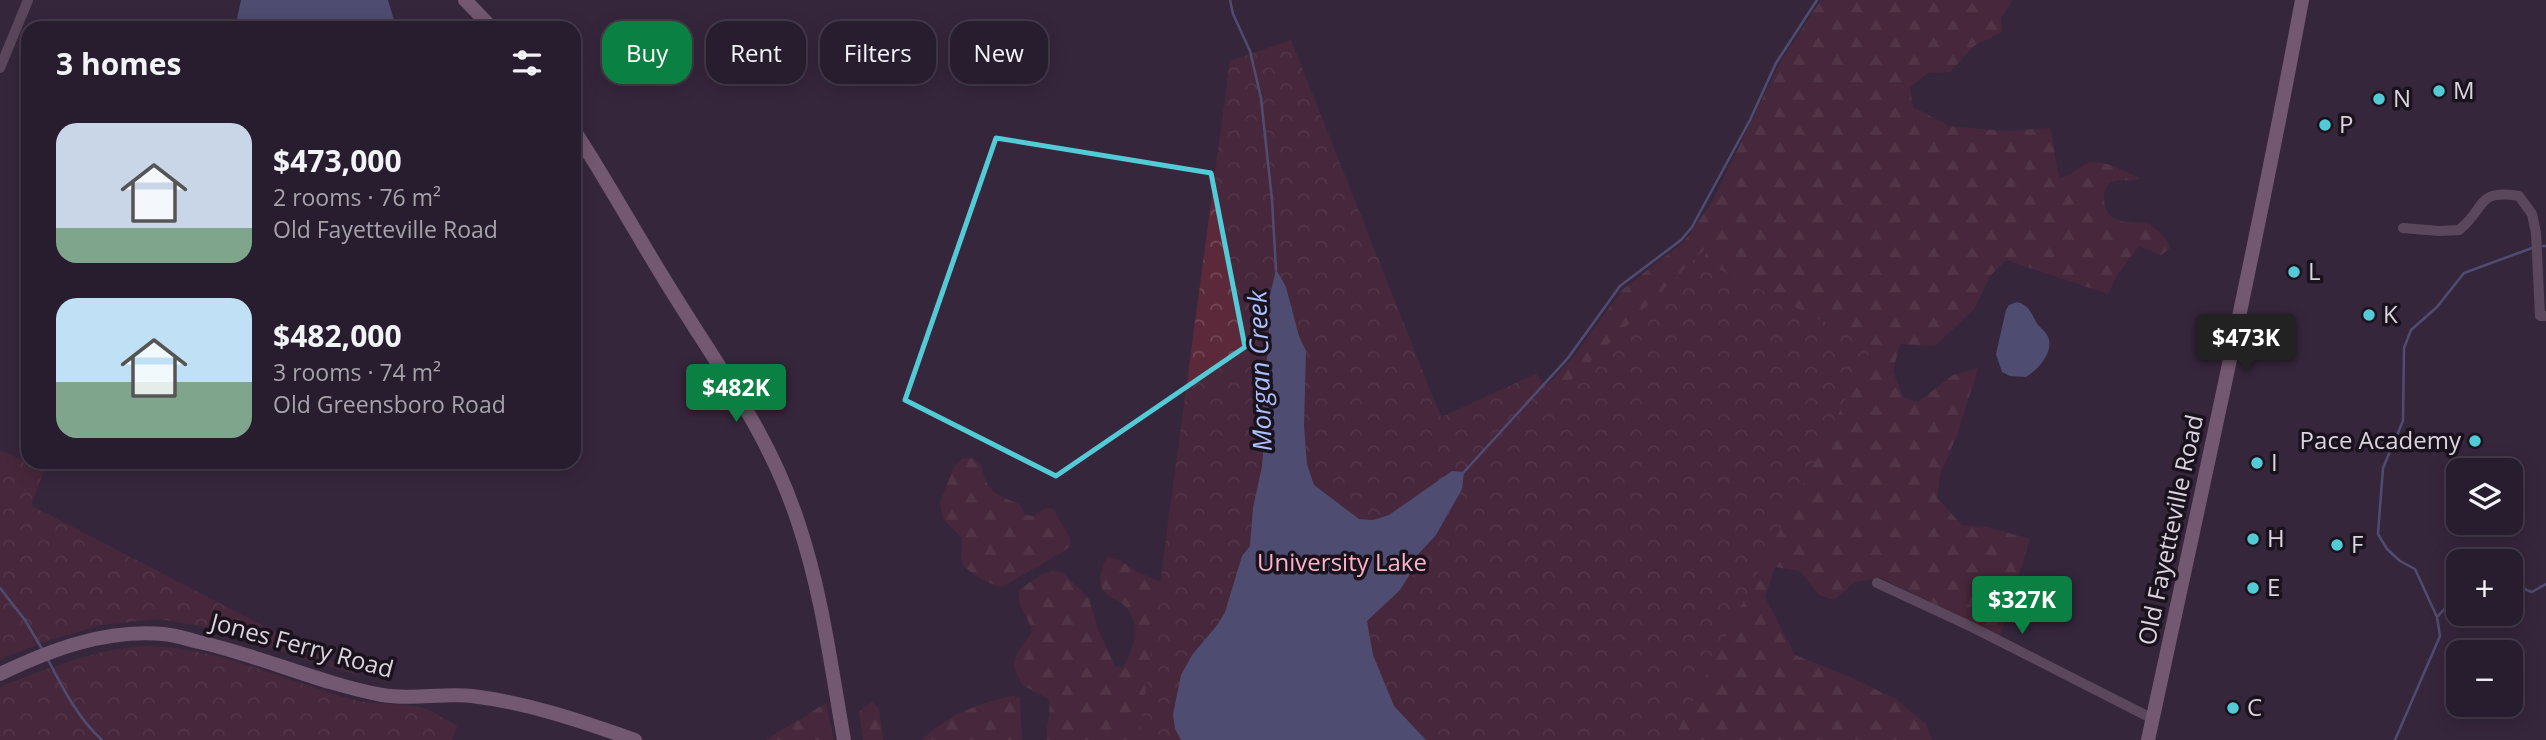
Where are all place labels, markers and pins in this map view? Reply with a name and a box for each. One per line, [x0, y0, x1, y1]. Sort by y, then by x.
place label: M [2453, 73, 2475, 106]
place label: N [2393, 81, 2411, 114]
marker: M [2431, 83, 2447, 99]
marker: N [2371, 91, 2387, 107]
place label: P [2339, 107, 2353, 140]
marker: P [2317, 117, 2333, 133]
place label: L [2308, 254, 2321, 287]
marker: L [2286, 264, 2302, 280]
place label: K [2383, 297, 2398, 330]
marker: K [2361, 307, 2377, 323]
pin: $473K [2197, 314, 2295, 374]
pin: $482K [687, 364, 785, 424]
place label: Pace Academy [2300, 423, 2462, 456]
marker: Pace Academy [2467, 433, 2483, 449]
place label: I [2271, 445, 2278, 478]
marker: I [2249, 455, 2265, 471]
place label: H [2267, 521, 2285, 554]
place label: F [2351, 527, 2363, 560]
marker: H [2245, 531, 2261, 547]
marker: F [2329, 537, 2345, 553]
place label: E [2267, 570, 2280, 603]
pin: $327K [1973, 576, 2071, 636]
marker: E [2245, 580, 2261, 596]
place label: C [2247, 690, 2262, 723]
marker: C [2225, 700, 2241, 716]

